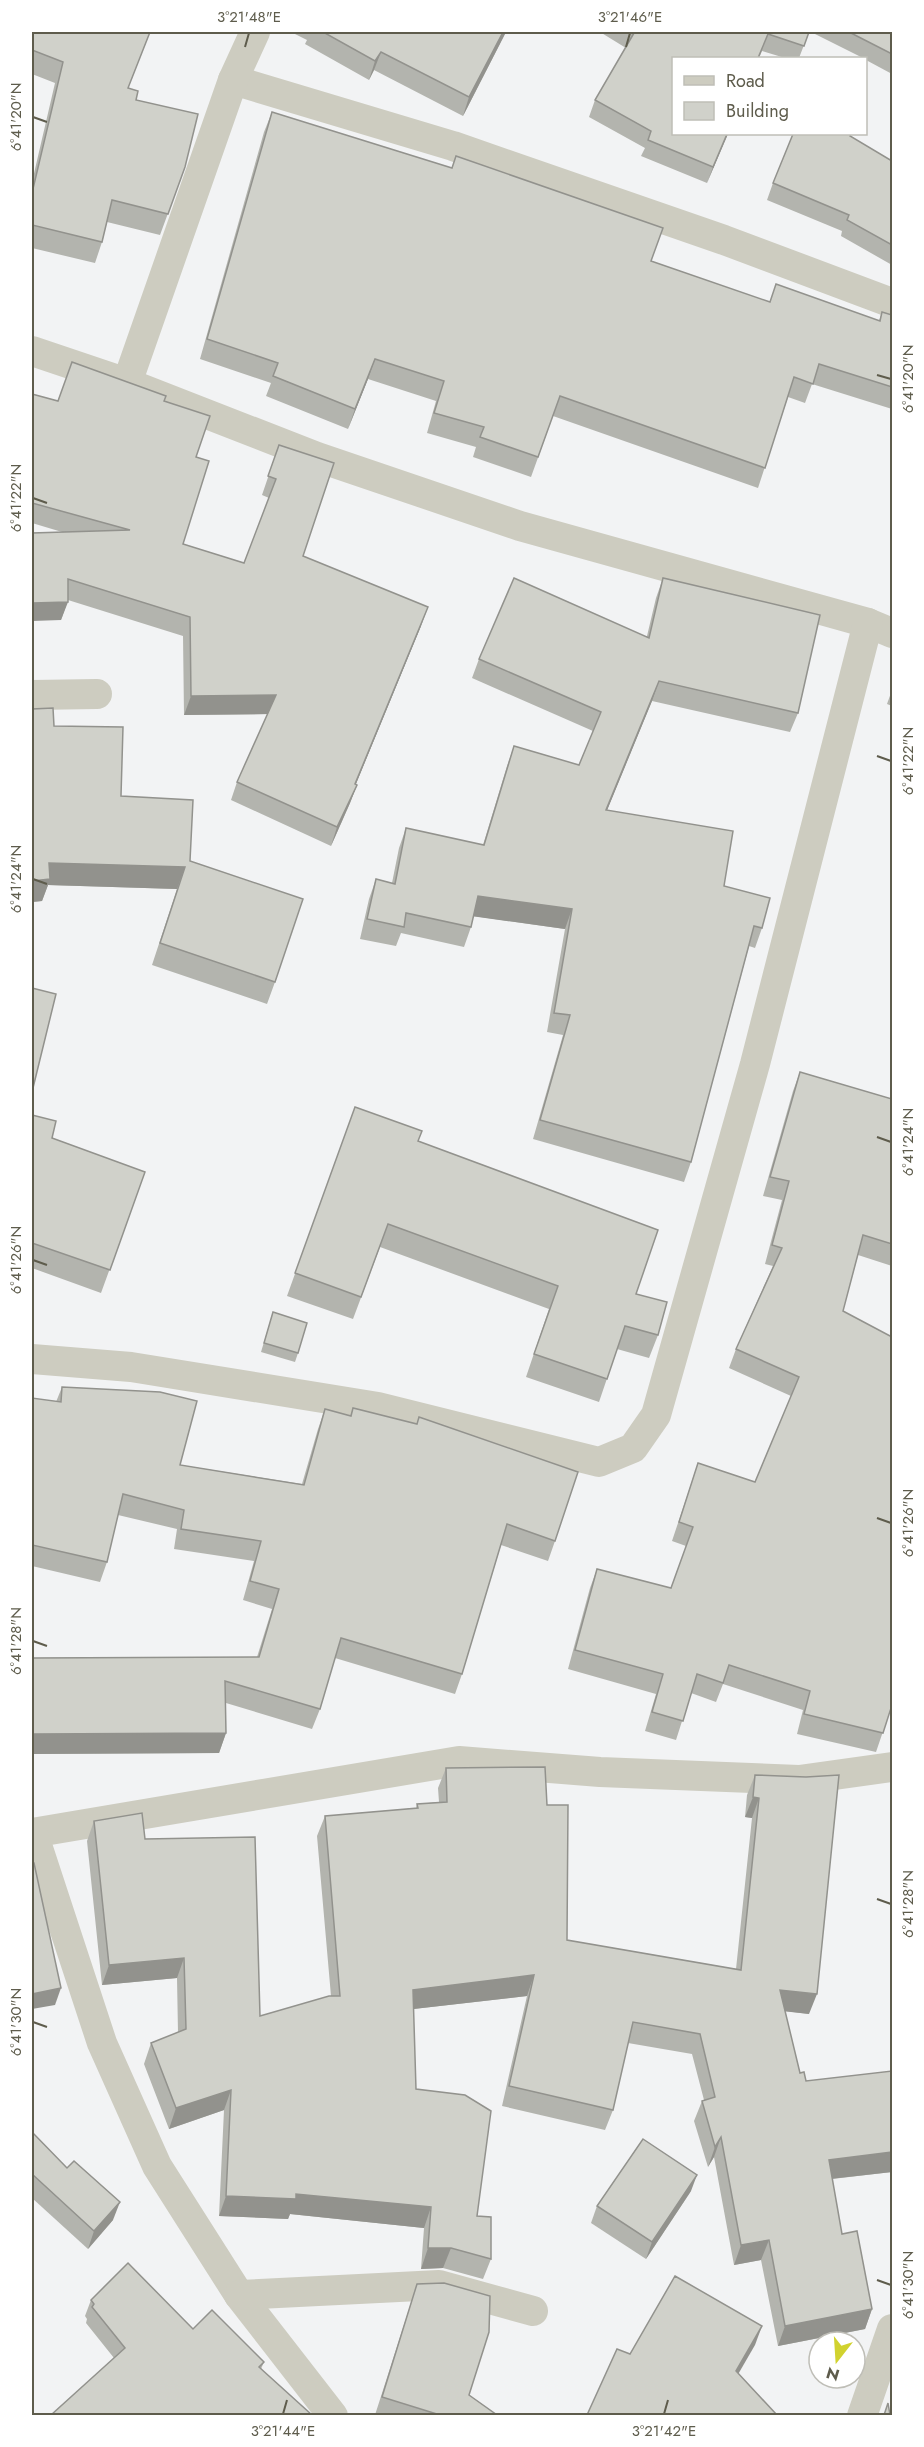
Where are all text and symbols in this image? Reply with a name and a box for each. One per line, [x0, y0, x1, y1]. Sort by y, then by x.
text: 3°21'48"E [217, 6, 281, 28]
text: 3°21'46"E [598, 6, 662, 28]
legend [672, 57, 867, 135]
text: Road [726, 68, 765, 94]
text: 6°41'20"N [5, 83, 27, 151]
text: Building [726, 98, 789, 124]
text: 6°41'20"N [897, 345, 919, 413]
text: 6°41'22"N [5, 464, 27, 532]
text: 6°41'22"N [897, 727, 919, 795]
text: 6°41'24"N [5, 845, 27, 913]
text: 6°41'24"N [897, 1108, 919, 1176]
text: 6°41'26"N [5, 1226, 27, 1294]
text: 6°41'26"N [897, 1489, 919, 1557]
text: 6°41'28"N [5, 1607, 27, 1675]
text: 6°41'28"N [897, 1870, 919, 1938]
text: 6°41'30"N [5, 1988, 27, 2056]
text: 6°41'30"N [897, 2251, 919, 2319]
north arrow [807, 2330, 867, 2390]
text: N [823, 2361, 842, 2387]
text: 3°21'44"E [251, 2420, 315, 2442]
text: 3°21'42"E [632, 2420, 696, 2442]

